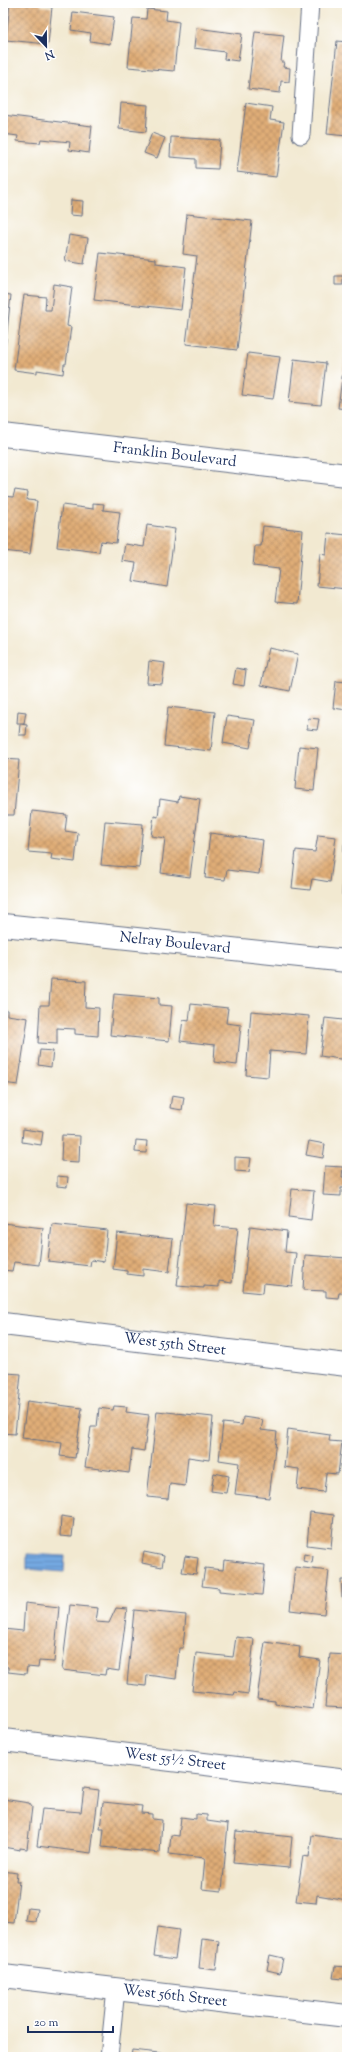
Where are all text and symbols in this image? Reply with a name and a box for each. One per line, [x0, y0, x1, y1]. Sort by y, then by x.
north arrow [26, 26, 66, 66]
text: N [42, 45, 57, 63]
street label: Franklin Boulevard [112, 437, 238, 473]
street label: Nelray Boulevard [118, 927, 232, 959]
street label: West 55th Street [122, 1328, 227, 1361]
street label: West 55½ Street [123, 1743, 227, 1777]
street label: West 56th Street [122, 1979, 228, 2012]
scale bar [28, 2008, 113, 2034]
text: 20 m [34, 2014, 59, 2032]

